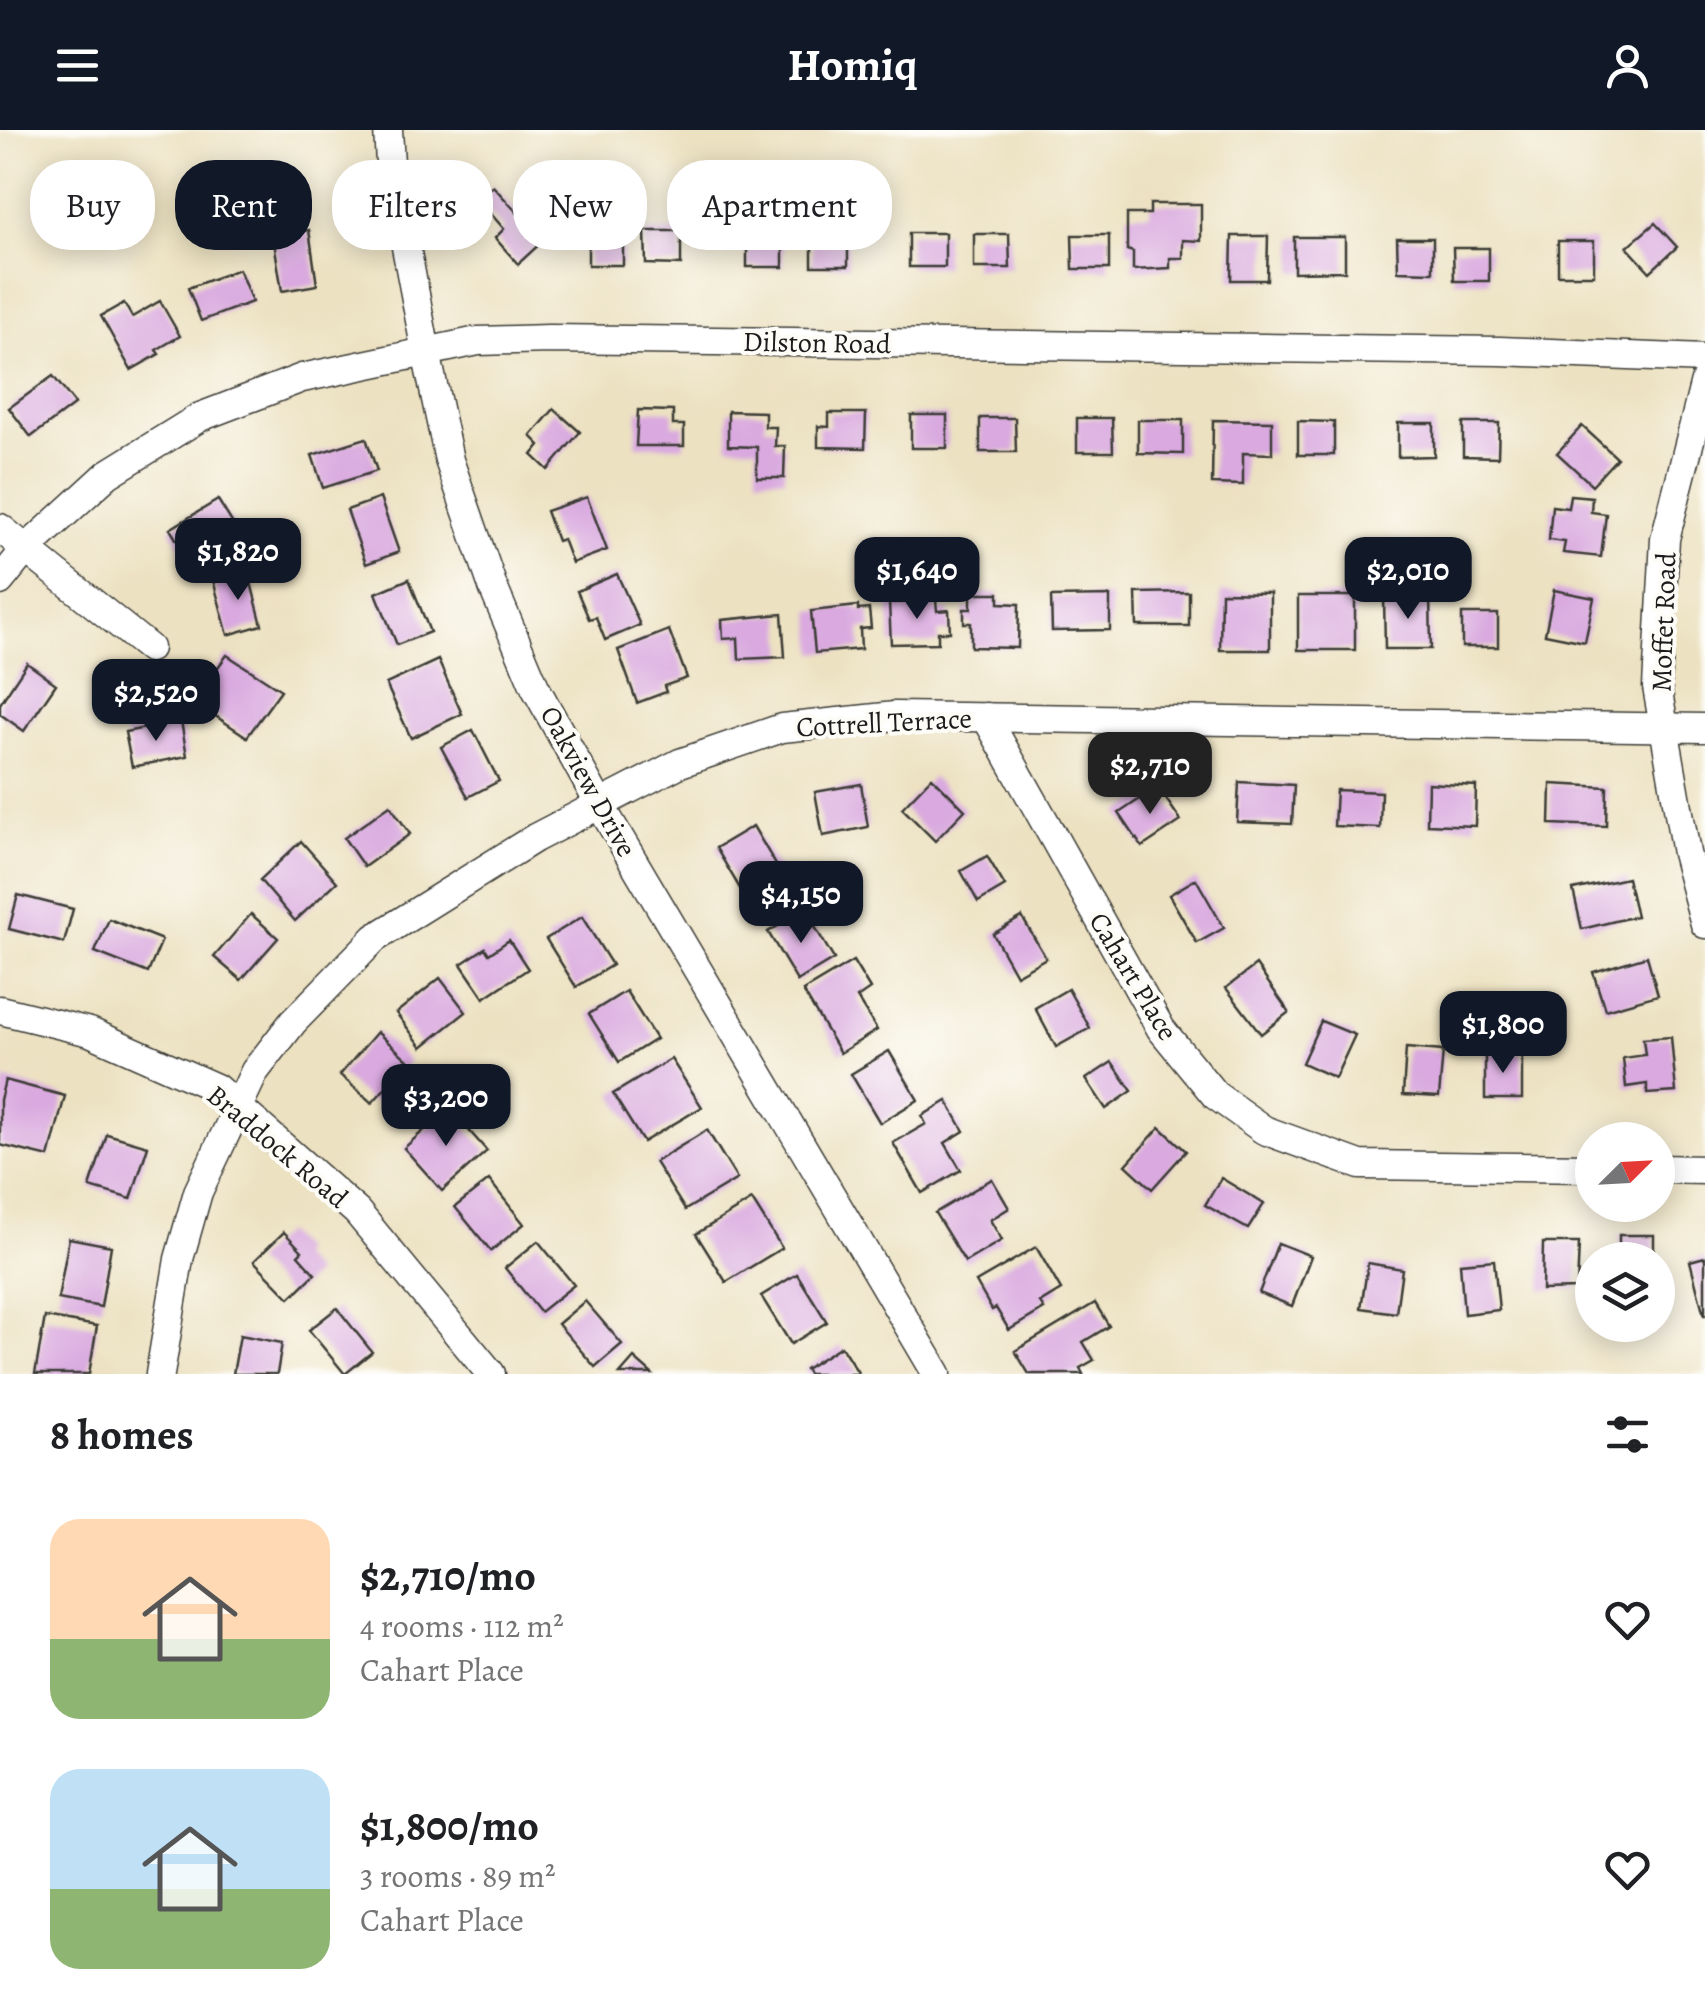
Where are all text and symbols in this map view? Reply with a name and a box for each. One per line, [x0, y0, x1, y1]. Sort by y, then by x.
text: Homiq [787, 34, 918, 96]
icon: menu [50, 38, 105, 93]
icon: person [1600, 38, 1655, 93]
chip: Buy [30, 160, 155, 250]
chip: Rent [175, 160, 312, 250]
chip: Filters [332, 160, 493, 250]
chip: New [513, 160, 647, 250]
chip: Apartment [667, 160, 892, 250]
street label: Dilston Road [743, 323, 892, 363]
pin: $1,820 [157, 518, 319, 603]
text: $1,820 [197, 528, 279, 572]
pin: $1,640 [836, 537, 998, 622]
pin: $2,010 [1327, 537, 1489, 622]
text: $1,640 [876, 547, 958, 591]
text: $2,010 [1367, 547, 1449, 591]
street label: Moffet Road [1643, 551, 1685, 693]
pin: $2,520 [75, 659, 237, 744]
text: $2,520 [114, 669, 198, 713]
street label: Oakview Drive [531, 699, 645, 864]
street label: Cottrell Terrace [795, 699, 973, 747]
pin: $2,710 [1069, 732, 1231, 817]
text: $2,710 [1110, 742, 1190, 786]
pin: $4,150 [720, 861, 882, 946]
text: $4,150 [761, 871, 841, 915]
street label: Cahart Place [1080, 905, 1186, 1048]
pin: $1,800 [1422, 991, 1584, 1076]
text: $1,800 [1462, 1001, 1544, 1045]
pin: $3,200 [365, 1064, 527, 1149]
text: $3,200 [404, 1074, 488, 1118]
street label: Braddock Road [199, 1076, 357, 1218]
north arrow [1575, 1122, 1675, 1222]
map controls [1575, 1122, 1675, 1342]
button: layers [1575, 1242, 1675, 1342]
text: 8 homes [50, 1406, 194, 1463]
icon: filters [1600, 1407, 1655, 1462]
text: $2,710/mo [360, 1547, 536, 1604]
icon: home [130, 1559, 250, 1679]
icon: heart [1600, 1592, 1655, 1647]
text: 4 rooms · 112 m² [360, 1604, 564, 1648]
text: Cahart Place [360, 1648, 524, 1692]
text: $1,800/mo [360, 1797, 539, 1854]
icon: home [130, 1809, 250, 1929]
icon: heart [1600, 1842, 1655, 1897]
text: 3 rooms · 89 m² [360, 1854, 556, 1898]
text: Cahart Place [360, 1898, 524, 1942]

